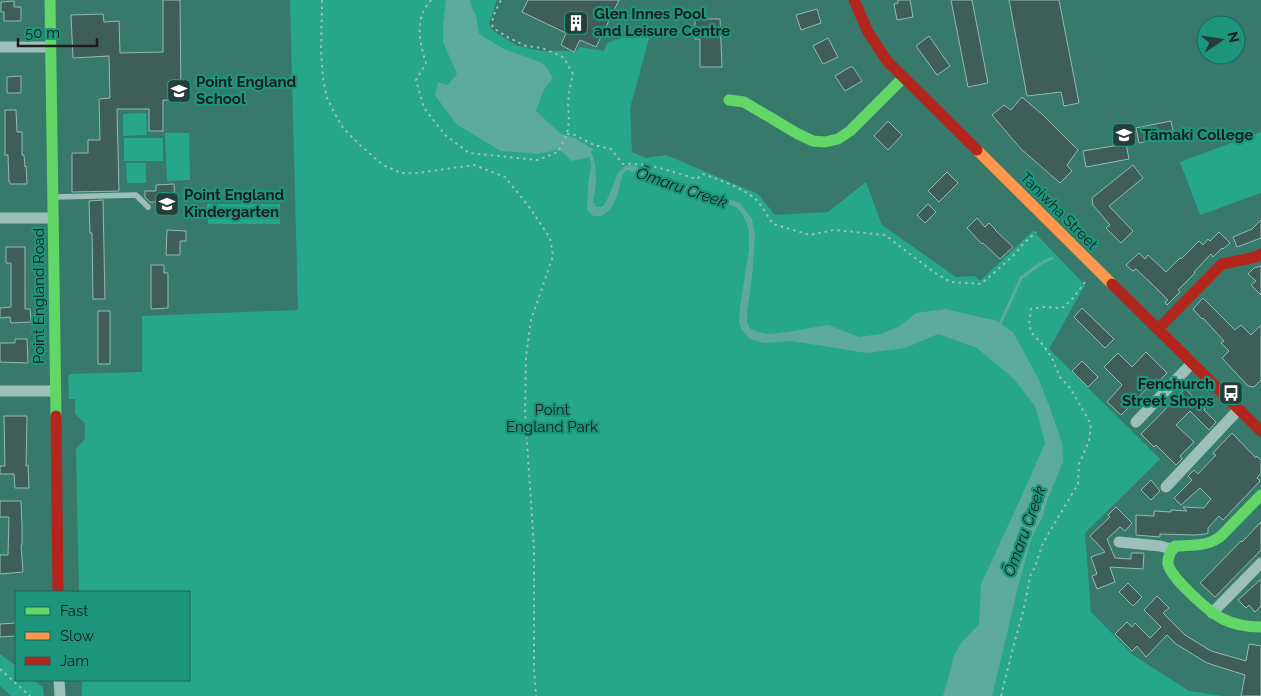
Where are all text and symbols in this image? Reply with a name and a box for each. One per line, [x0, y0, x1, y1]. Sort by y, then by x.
place label: Glen Innes Pool and Leisure Centre [594, 5, 730, 40]
building icon: Glen Innes Pool and Leisure Centre [563, 10, 589, 36]
scale bar [18, 15, 96, 47]
north arrow [1196, 15, 1246, 65]
text: 50 m [25, 24, 60, 42]
text: N [1225, 30, 1243, 44]
place label: Point England School [196, 73, 296, 108]
school or university icon: Point England School [166, 78, 192, 104]
school or university icon: Tāmaki College [1111, 122, 1137, 148]
place label: Tāmaki College [1142, 126, 1253, 144]
water label: Ōmaru Creek [634, 163, 730, 212]
street label: Taniwha Street [1016, 168, 1102, 254]
place label: Point England Kindergarten [184, 186, 284, 221]
school or university icon: Point England Kindergarten [154, 191, 180, 217]
street label: Point England Road [30, 228, 48, 364]
place label: Fenchurch Street Shops [1122, 375, 1214, 410]
bus stop icon: Fenchurch Street Shops [1218, 380, 1244, 406]
park label: Point England Park [506, 401, 598, 436]
water label: Ōmaru Creek [999, 483, 1050, 579]
legend [15, 591, 190, 681]
text: Fast [60, 602, 88, 620]
text: Slow [60, 627, 94, 645]
text: Jam [60, 652, 89, 670]

